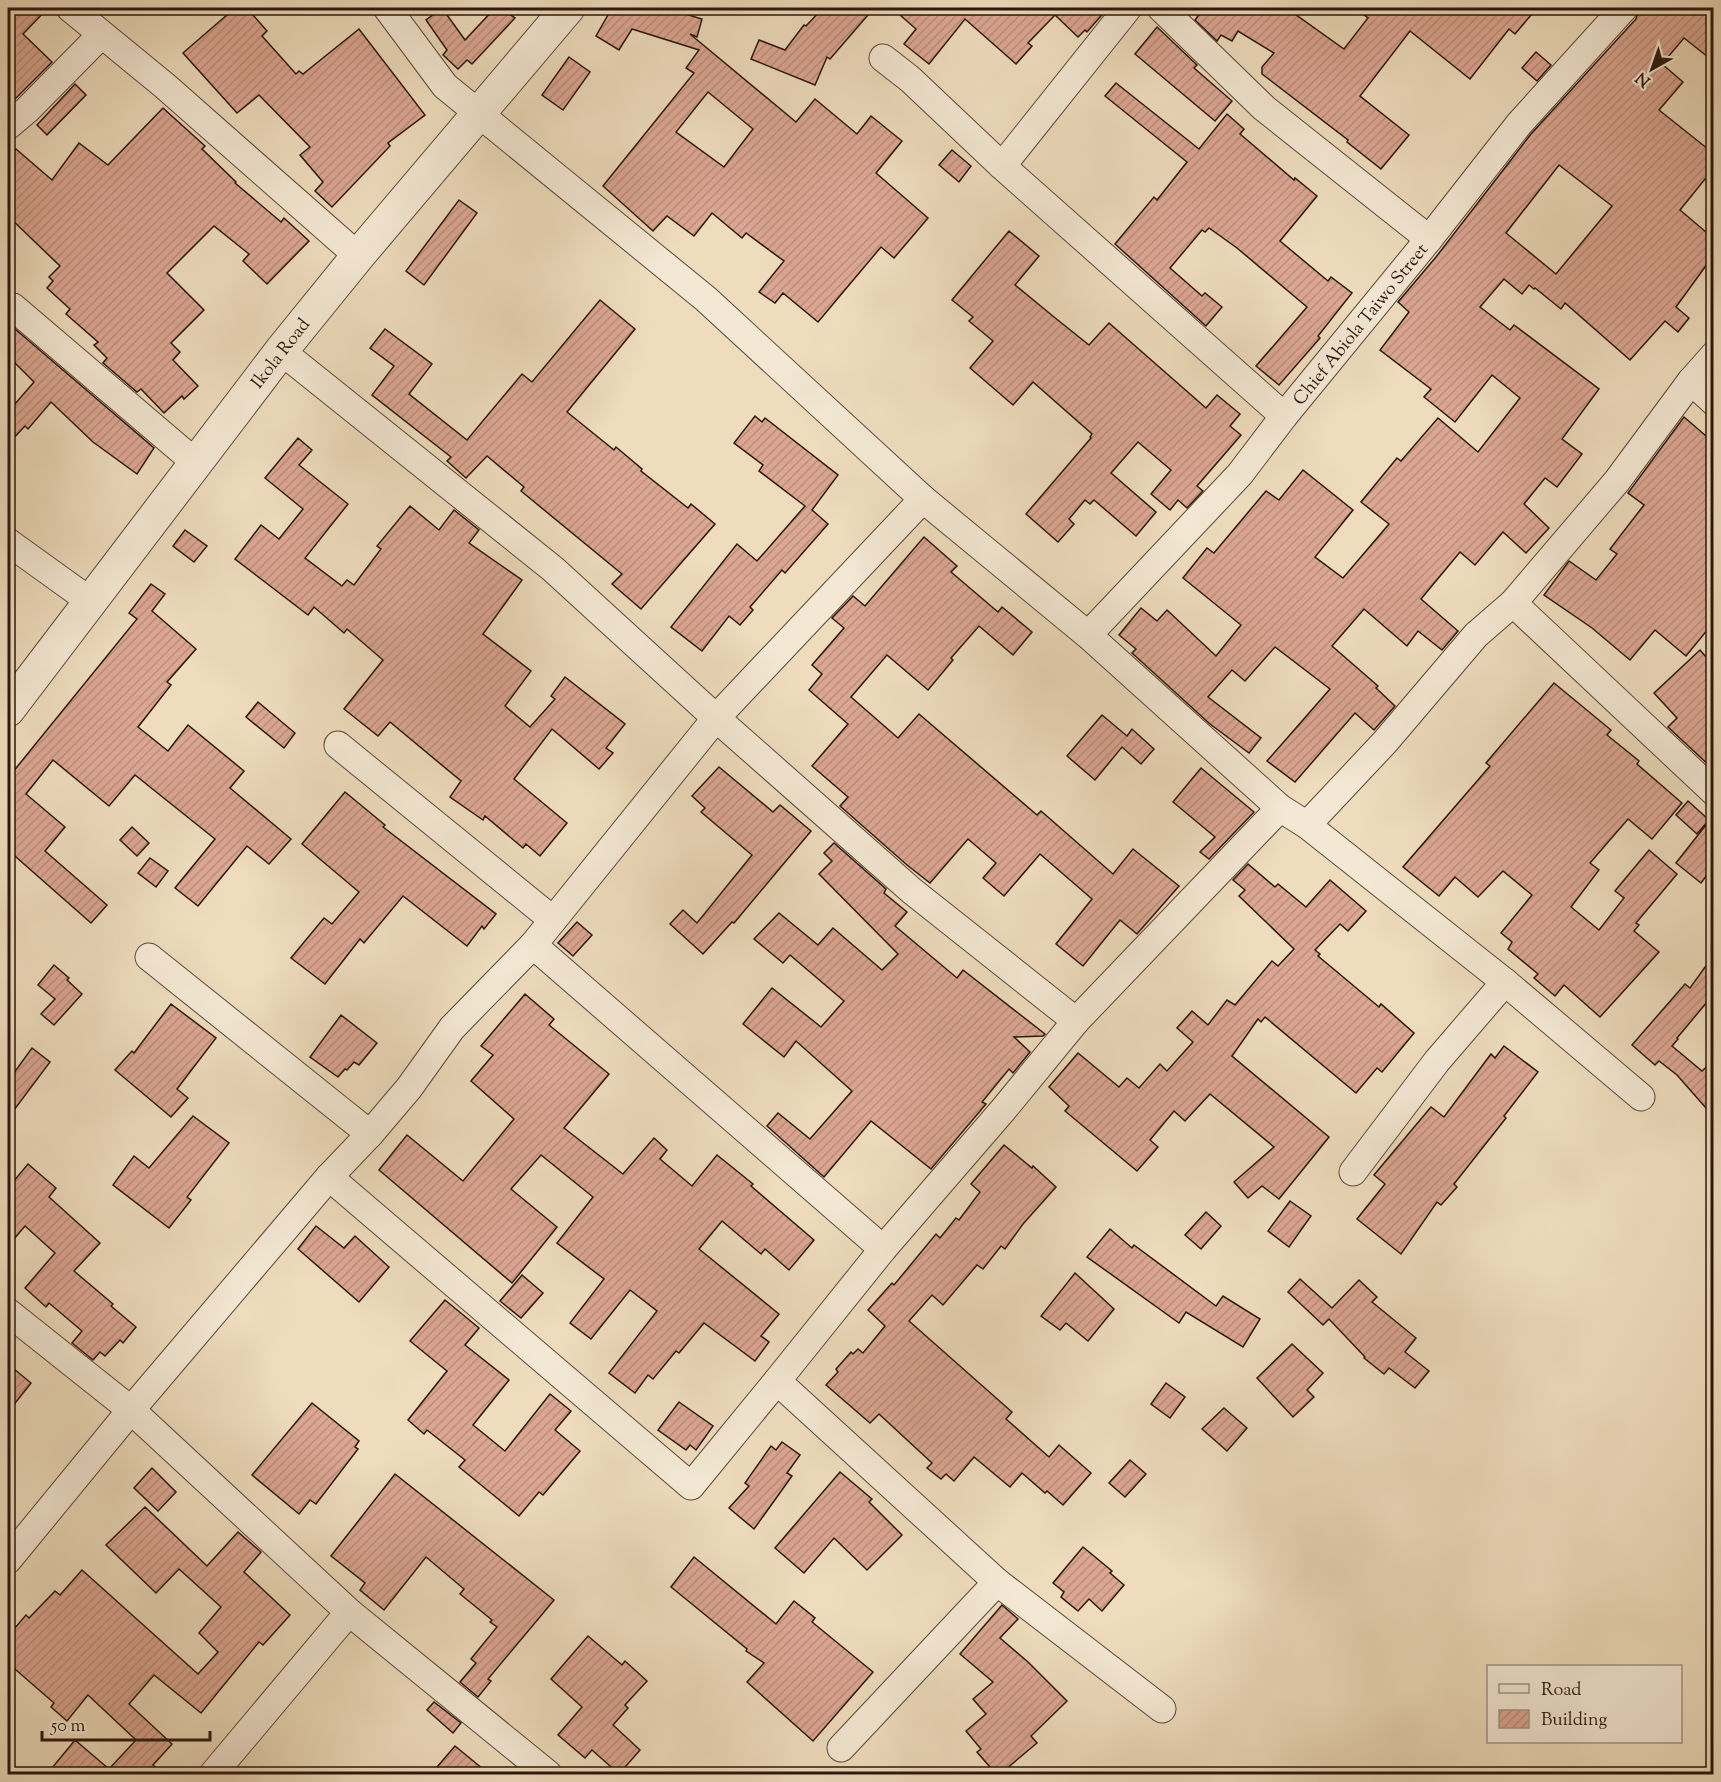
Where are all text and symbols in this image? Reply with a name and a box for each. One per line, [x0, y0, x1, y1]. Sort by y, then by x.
north arrow [1622, 39, 1682, 99]
text: N [1632, 66, 1656, 91]
street label: Chief Abiola Taiwo Street [1288, 238, 1435, 412]
street label: Ikola Road [246, 313, 317, 395]
legend [1487, 1665, 1682, 1743]
text: Road [1541, 1678, 1581, 1704]
scale bar [42, 1704, 210, 1742]
text: Building [1541, 1708, 1607, 1734]
text: 50 m [50, 1714, 86, 1740]

